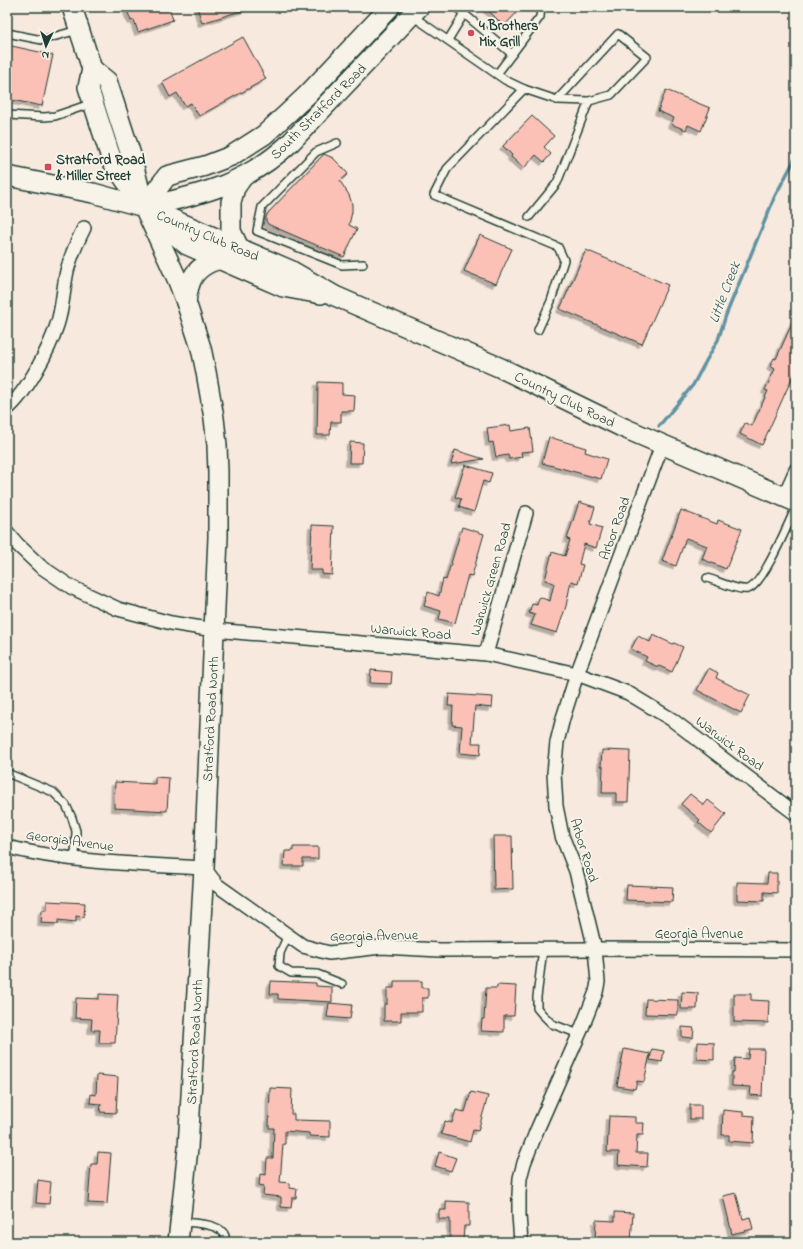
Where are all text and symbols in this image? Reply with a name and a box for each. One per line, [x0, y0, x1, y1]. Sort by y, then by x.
place label: 4 Brothers Mix Grill [478, 16, 538, 53]
north arrow [26, 26, 66, 66]
marker: 4 Brothers Mix Grill [466, 28, 476, 38]
text: N [41, 47, 50, 63]
street label: South Stratford Road [266, 59, 372, 165]
place label: Stratford Road & Miller Street [55, 150, 146, 187]
marker: Stratford Road & Miller Street [43, 162, 53, 172]
street label: Country Club Road [153, 205, 262, 268]
water label: Little Creek [703, 257, 747, 326]
street label: Country Club Road [510, 367, 618, 435]
street label: Arbor Road [594, 494, 637, 563]
street label: Warwick Green Road [465, 520, 518, 638]
street label: Warwick Road [370, 619, 452, 646]
street label: Stratford Road North [198, 656, 225, 782]
street label: Warwick Road [691, 712, 768, 777]
street label: Arbor Road [564, 816, 603, 885]
street label: Georgia Avenue [24, 825, 116, 859]
street label: Georgia Avenue [655, 924, 744, 946]
street label: Georgia Avenue [330, 925, 419, 949]
street label: Stratford Road North [182, 979, 209, 1105]

